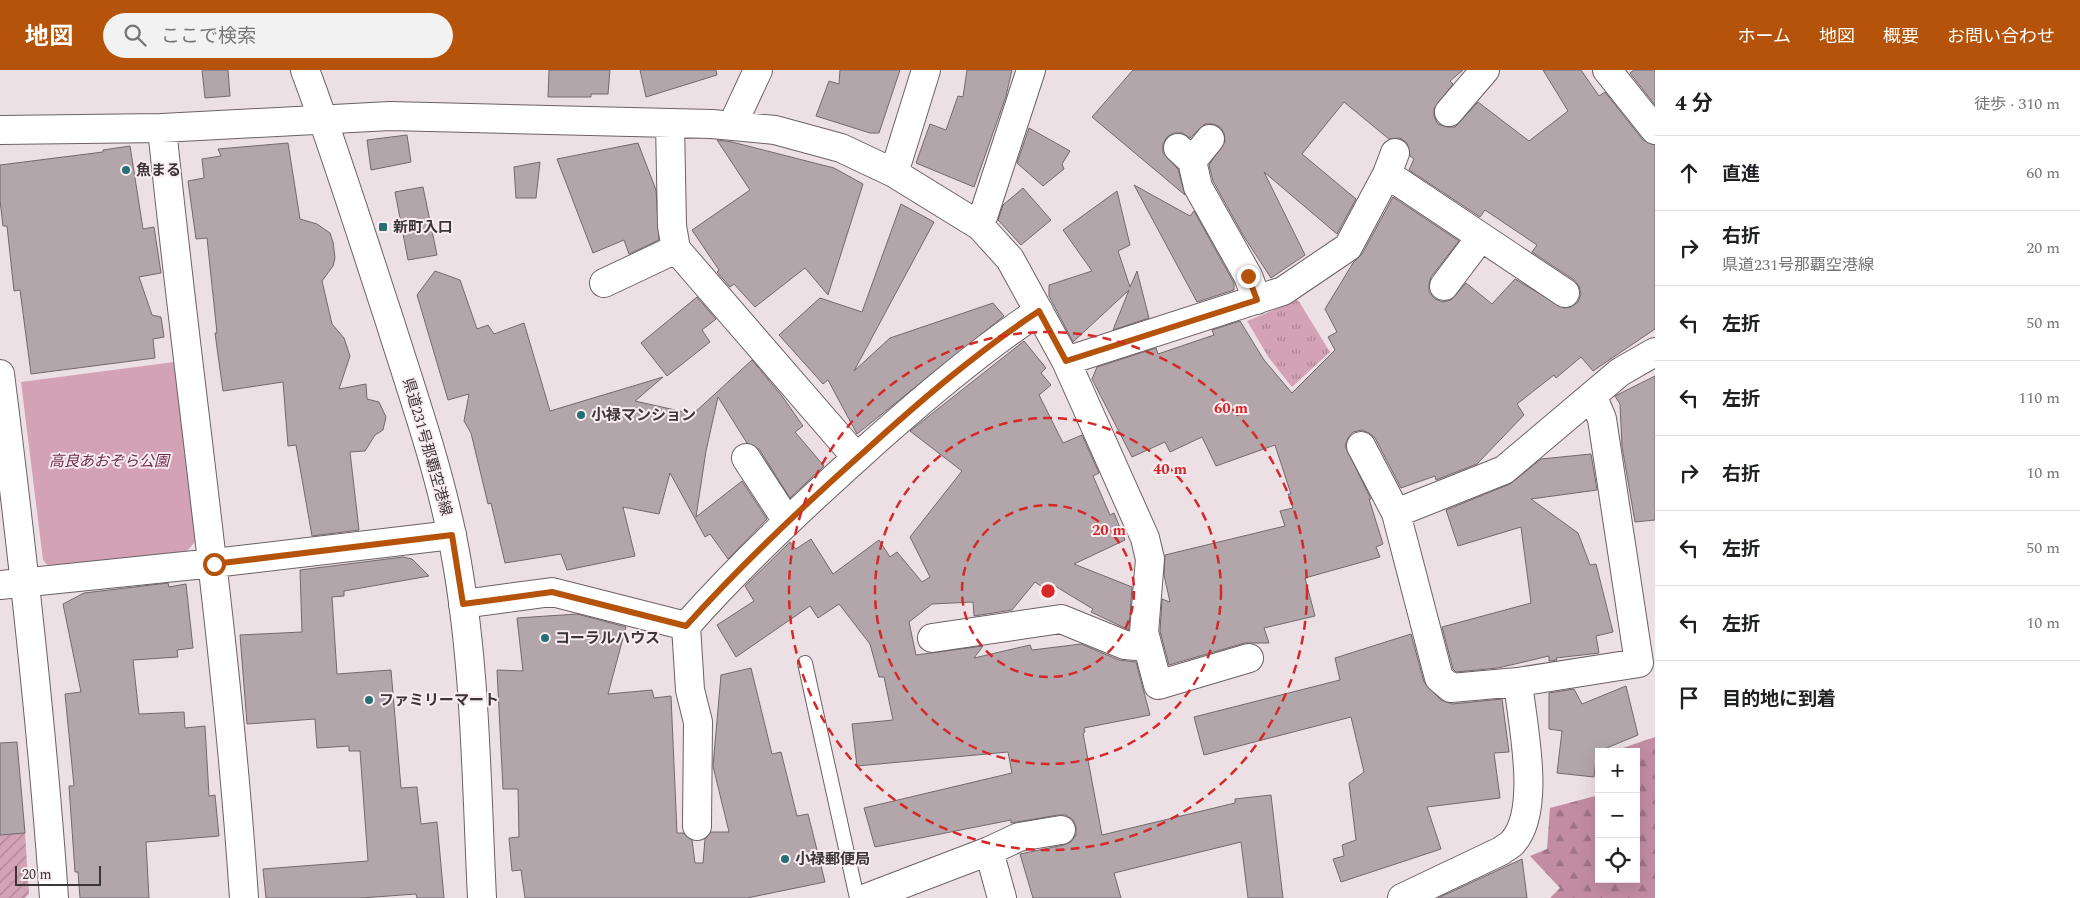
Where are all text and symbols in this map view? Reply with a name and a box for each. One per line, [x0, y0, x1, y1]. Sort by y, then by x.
search box [103, 13, 453, 58]
text: 地図 [25, 19, 73, 55]
icon: search [121, 21, 149, 49]
text: ここで検索 [161, 22, 256, 51]
text: ホーム [1738, 23, 1791, 50]
text: 地図 [1819, 23, 1855, 50]
text: 概要 [1883, 23, 1919, 50]
text: お問い合わせ [1947, 23, 2055, 50]
text: 4 分 [1675, 88, 1713, 120]
text: 徒歩 · 310 m [1974, 92, 2060, 116]
place label: 魚まる [136, 159, 181, 182]
icon: ahead [1675, 159, 1703, 187]
text: 直進 [1722, 160, 1760, 189]
text: 60 m [2026, 161, 2060, 185]
marker: 魚まる [120, 164, 132, 176]
place label: 新町入口 [393, 216, 453, 239]
marker: 新町入口 [377, 221, 389, 233]
text: 右折 [1722, 222, 1760, 251]
icon: right [1675, 234, 1703, 262]
text: 20 m [2026, 236, 2060, 260]
text: 県道231号那覇空港線 [1722, 253, 1874, 277]
route end [1237, 265, 1260, 288]
icon: left [1675, 309, 1703, 337]
text: 左折 [1722, 310, 1760, 339]
text: 50 m [2026, 311, 2060, 335]
street label: 県道231号那覇空港線 [396, 375, 458, 519]
icon: left [1675, 384, 1703, 412]
text: 左折 [1722, 385, 1760, 414]
text: 110 m [2018, 386, 2060, 410]
text: 60 m [1214, 397, 1249, 420]
place label: 小禄マンション [591, 404, 696, 427]
marker: 小禄マンション [575, 409, 587, 421]
park label: 高良あおぞら公園 [49, 450, 171, 473]
text: 40 m [1153, 458, 1188, 481]
icon: right [1675, 459, 1703, 487]
text: 右折 [1722, 460, 1760, 489]
text: 10 m [2026, 461, 2060, 485]
text: 20 m [1092, 519, 1127, 542]
icon: left [1675, 534, 1703, 562]
text: 左折 [1722, 535, 1760, 564]
text: 50 m [2026, 536, 2060, 560]
route start [203, 553, 226, 576]
centre of rings [1039, 582, 1057, 600]
icon: left [1675, 609, 1703, 637]
text: 左折 [1722, 610, 1760, 639]
text: 10 m [2026, 611, 2060, 635]
place label: コーラルハウス [555, 627, 660, 650]
marker: コーラルハウス [539, 632, 551, 644]
icon: arrive [1675, 684, 1703, 712]
text: 目的地に到着 [1722, 685, 1836, 714]
place label: ファミリーマート [379, 689, 499, 712]
marker: ファミリーマート [363, 694, 375, 706]
map controls [1595, 748, 1640, 883]
button: + [1595, 748, 1640, 793]
button: − [1595, 793, 1640, 838]
button: locate [1595, 838, 1640, 883]
place label: 小禄郵便局 [795, 848, 870, 871]
marker: 小禄郵便局 [779, 853, 791, 865]
scale bar [15, 863, 101, 886]
text: 20 m [22, 864, 52, 885]

